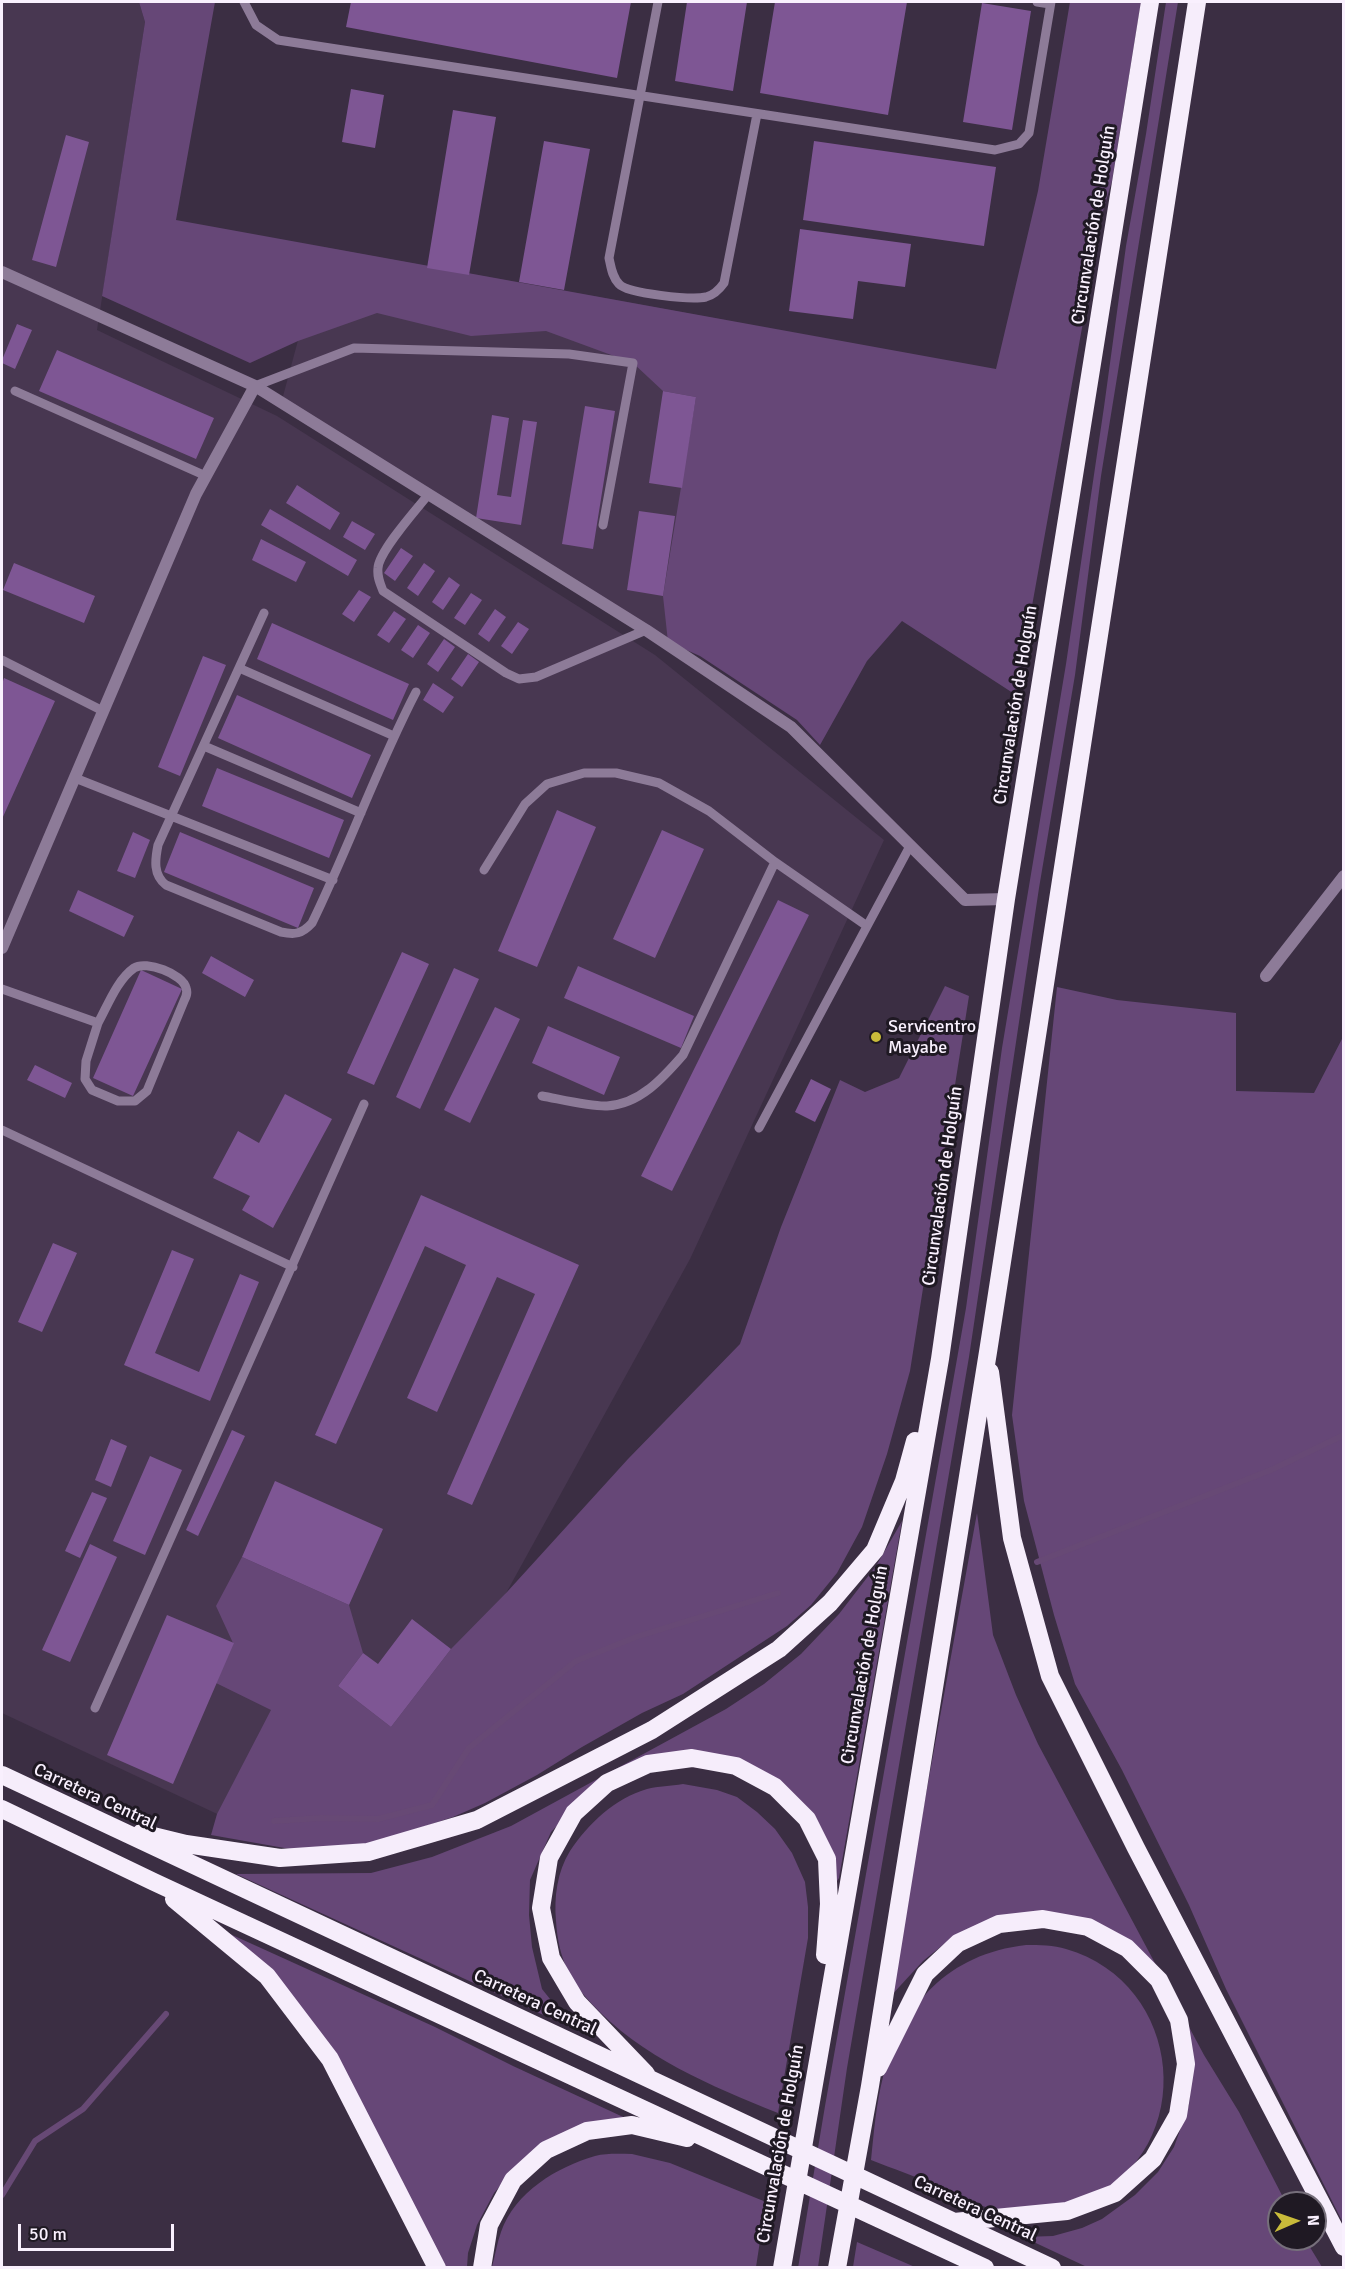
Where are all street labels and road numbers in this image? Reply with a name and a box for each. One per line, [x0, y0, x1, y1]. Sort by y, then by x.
street label: Circunvalación de Holguín [1068, 124, 1120, 326]
street label: Circunvalación de Holguín [990, 604, 1042, 806]
street label: Circunvalación de Holguín [918, 1085, 968, 1287]
street label: Circunvalación de Holguín [837, 1564, 893, 1766]
street label: Carretera Central [30, 1759, 160, 1835]
street label: Carretera Central [470, 1965, 600, 2041]
street label: Circunvalación de Holguín [753, 2043, 809, 2245]
street label: Carretera Central [910, 2171, 1040, 2247]

